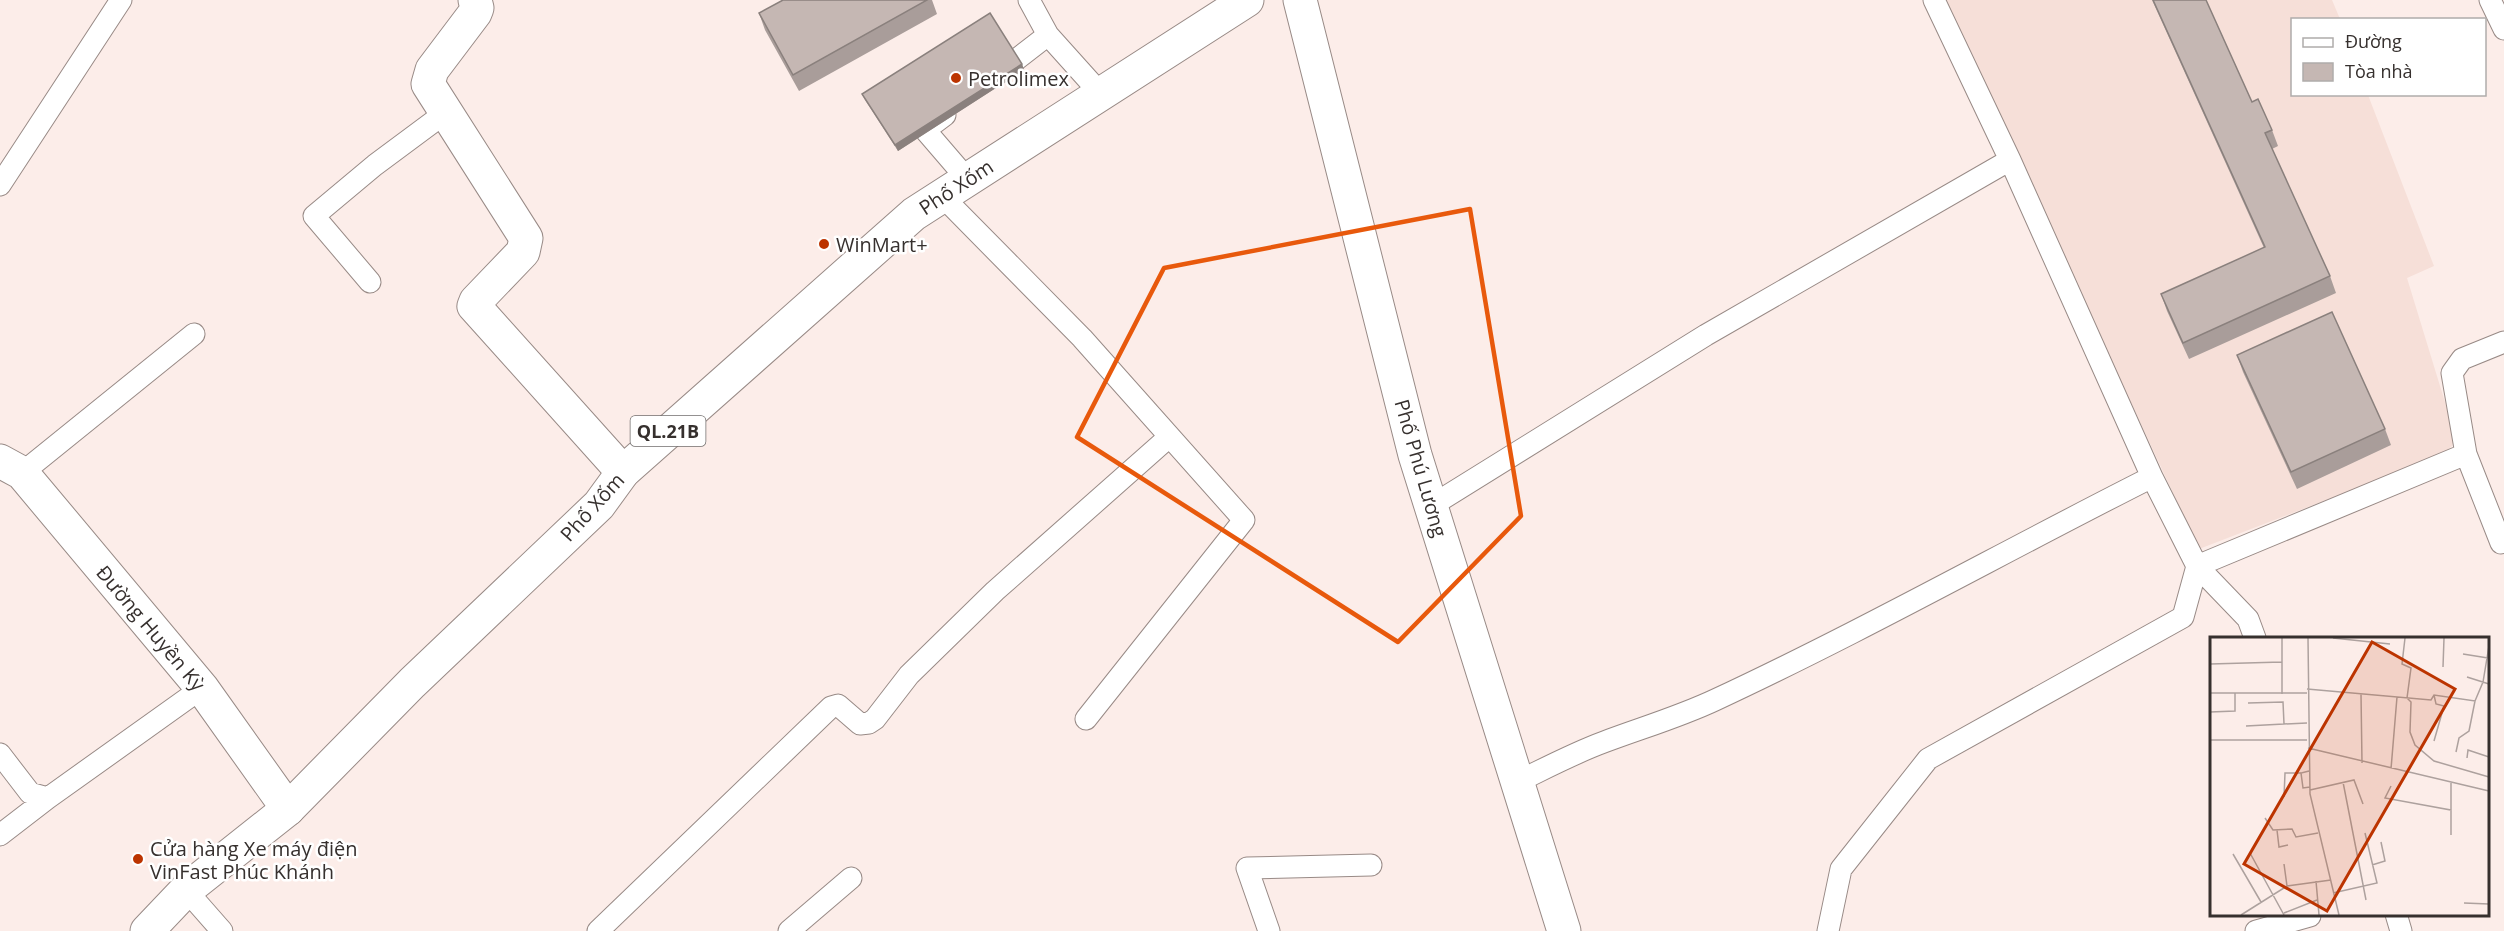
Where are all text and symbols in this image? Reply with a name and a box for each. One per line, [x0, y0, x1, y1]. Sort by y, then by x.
legend [2291, 18, 2486, 96]
text: Đường [2345, 29, 2402, 53]
text: Tòa nhà [2345, 59, 2413, 83]
place label: Petrolimex [968, 65, 1069, 92]
marker: Petrolimex [949, 71, 963, 85]
street label: Phố Xốm [914, 153, 998, 221]
place label: WinMart+ [836, 231, 928, 258]
marker: WinMart+ [817, 237, 831, 251]
street label: Phố Phú Lương [1388, 396, 1454, 540]
road number: QL.21B [630, 416, 706, 446]
street label: Phố Xốm [554, 467, 630, 547]
street label: Đường Huyền Kỳ [90, 559, 212, 697]
inset map [2210, 637, 2489, 916]
place label: Cửa hàng Xe máy điện VinFast Phúc Khánh [150, 835, 358, 885]
marker: Cửa hàng Xe máy điện VinFast Phúc Khánh [131, 852, 145, 866]

